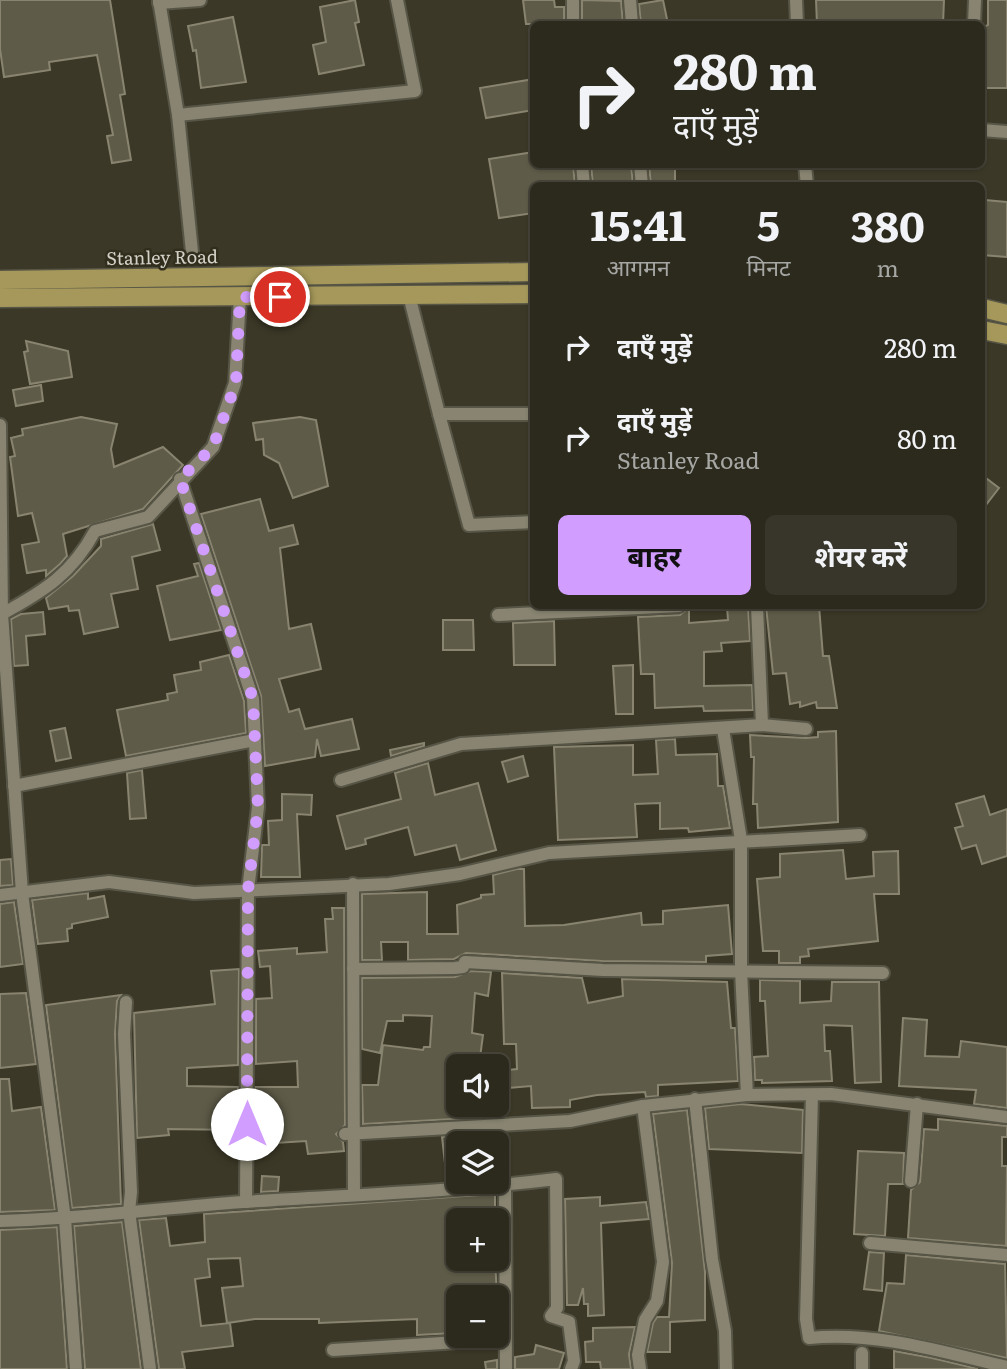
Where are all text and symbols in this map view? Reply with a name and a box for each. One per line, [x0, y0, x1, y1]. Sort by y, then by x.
text: 280 m [673, 32, 817, 105]
icon: right [558, 49, 649, 140]
text: दाएँ मुड़ें [673, 99, 759, 147]
text: 15:41 [590, 192, 686, 254]
text: 5 [757, 192, 780, 254]
text: 380 [851, 193, 925, 255]
street label: Stanley Road [106, 242, 218, 271]
text: आगमन [607, 249, 670, 283]
text: मिनट [746, 249, 791, 283]
text: m [877, 250, 899, 284]
pin [250, 267, 310, 327]
icon: arrive [261, 278, 299, 316]
text: दाएँ मुड़ें [617, 326, 692, 365]
text: 280 m [884, 327, 957, 366]
icon: right [558, 328, 596, 366]
text: दाएँ मुड़ें [617, 400, 692, 439]
text: 80 m [897, 418, 957, 457]
icon: right [558, 419, 596, 457]
text: Stanley Road [617, 442, 760, 476]
button: बाहर [558, 515, 751, 595]
button: शेयर करें [765, 515, 957, 595]
map controls [446, 1054, 509, 1348]
button: sound [446, 1054, 509, 1117]
position arrow [210, 1087, 284, 1161]
button: layers [446, 1131, 509, 1194]
button: + [446, 1208, 509, 1271]
button: − [446, 1285, 509, 1348]

